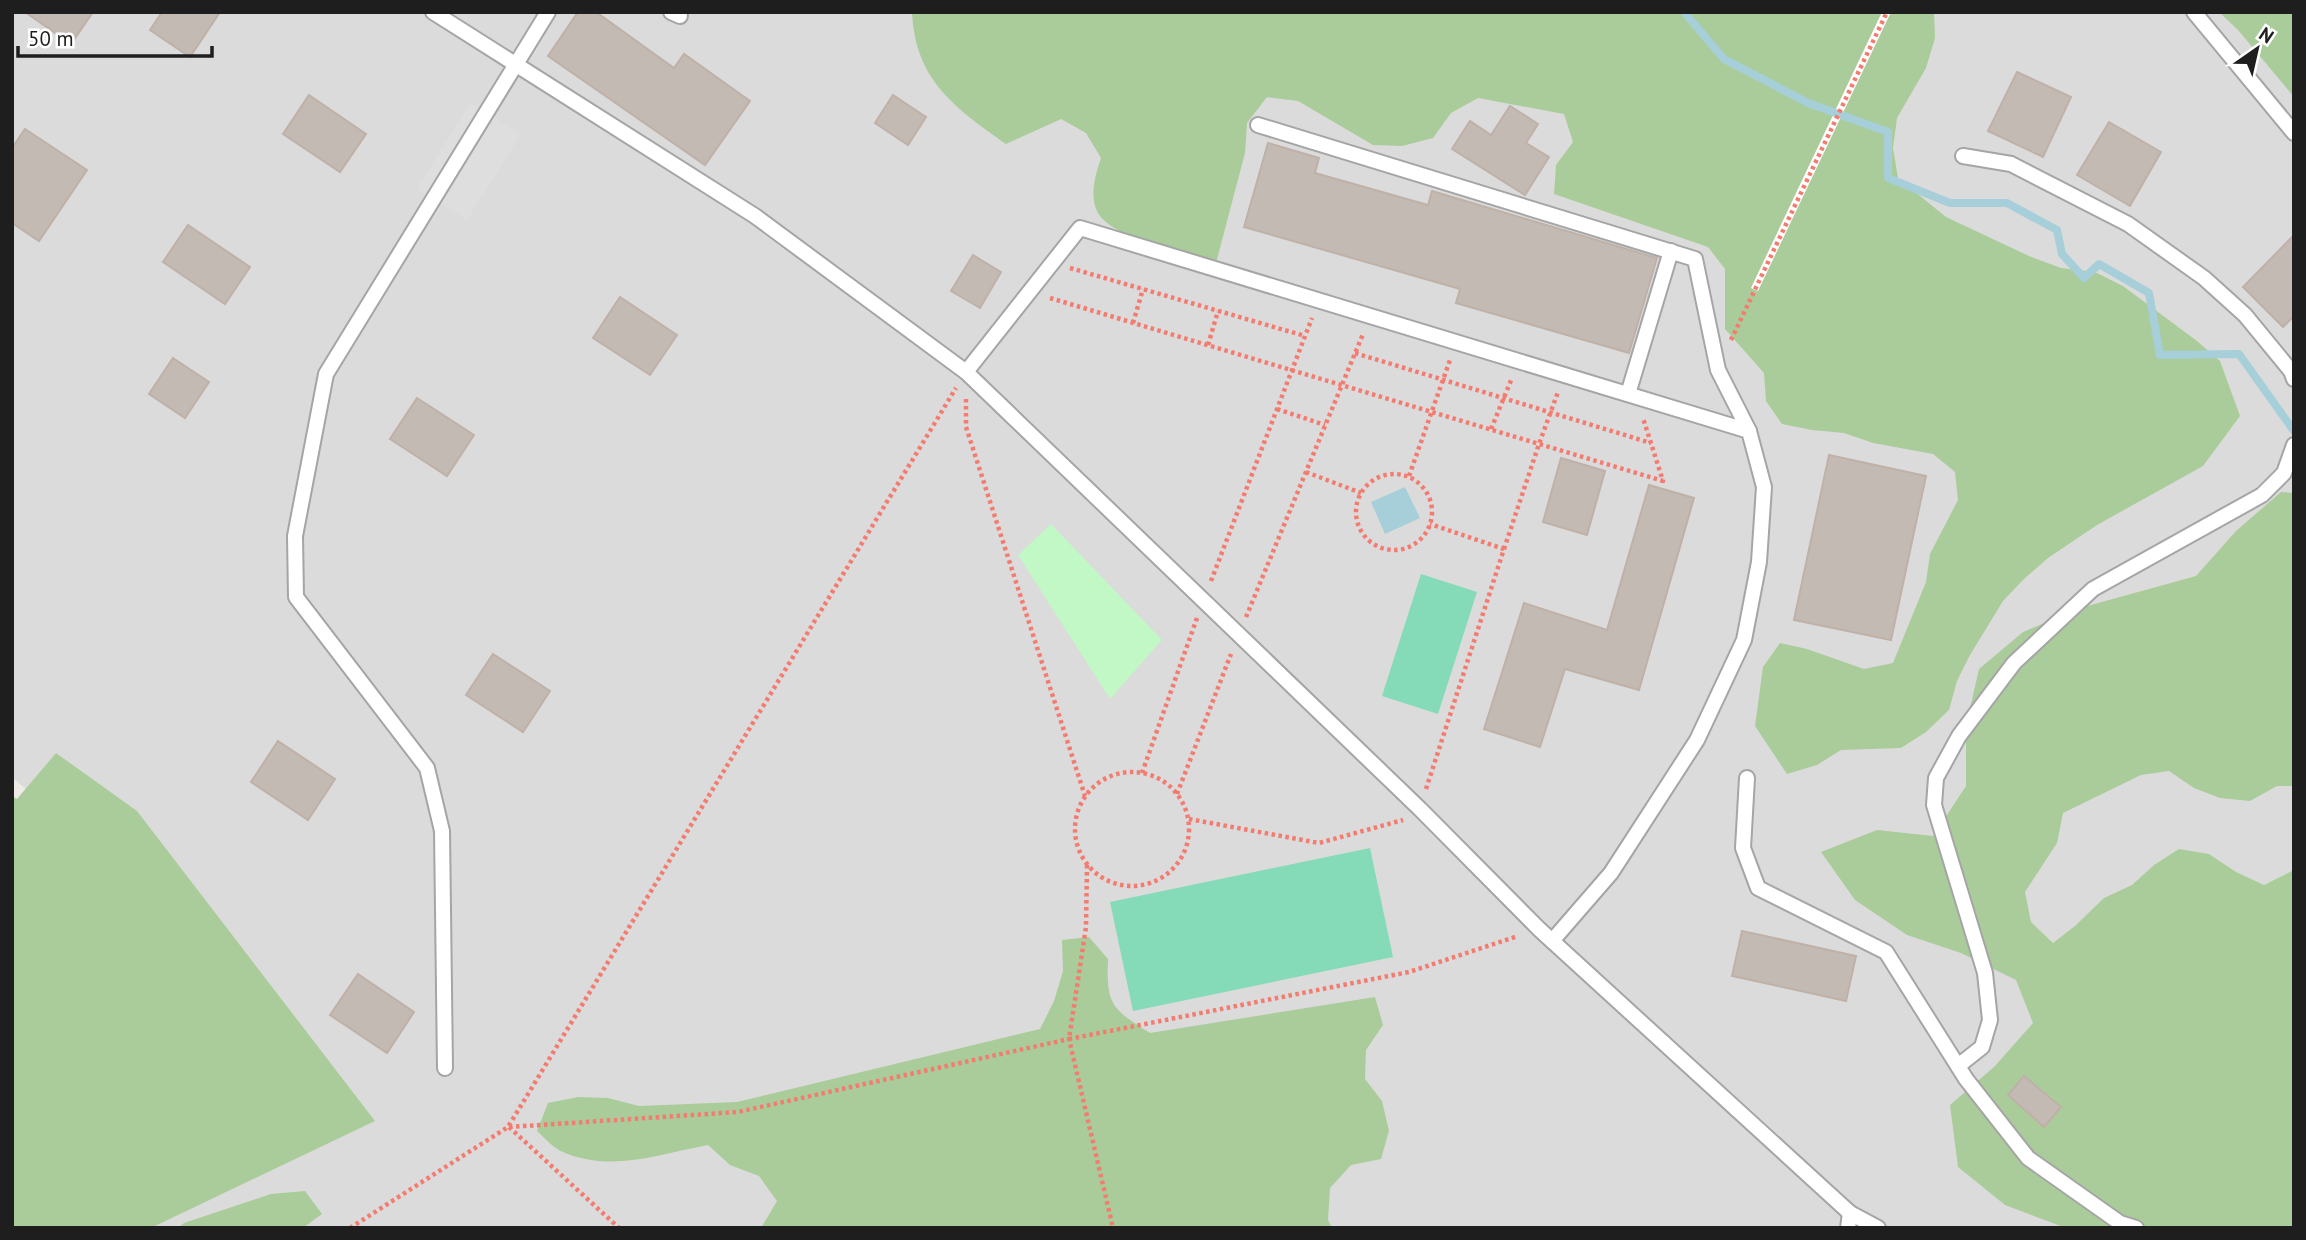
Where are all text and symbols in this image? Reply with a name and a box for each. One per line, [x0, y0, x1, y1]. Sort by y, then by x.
scale bar [18, 14, 212, 58]
north arrow [2222, 14, 2292, 84]
text: N [2255, 21, 2278, 48]
text: 50 m [28, 25, 74, 52]

